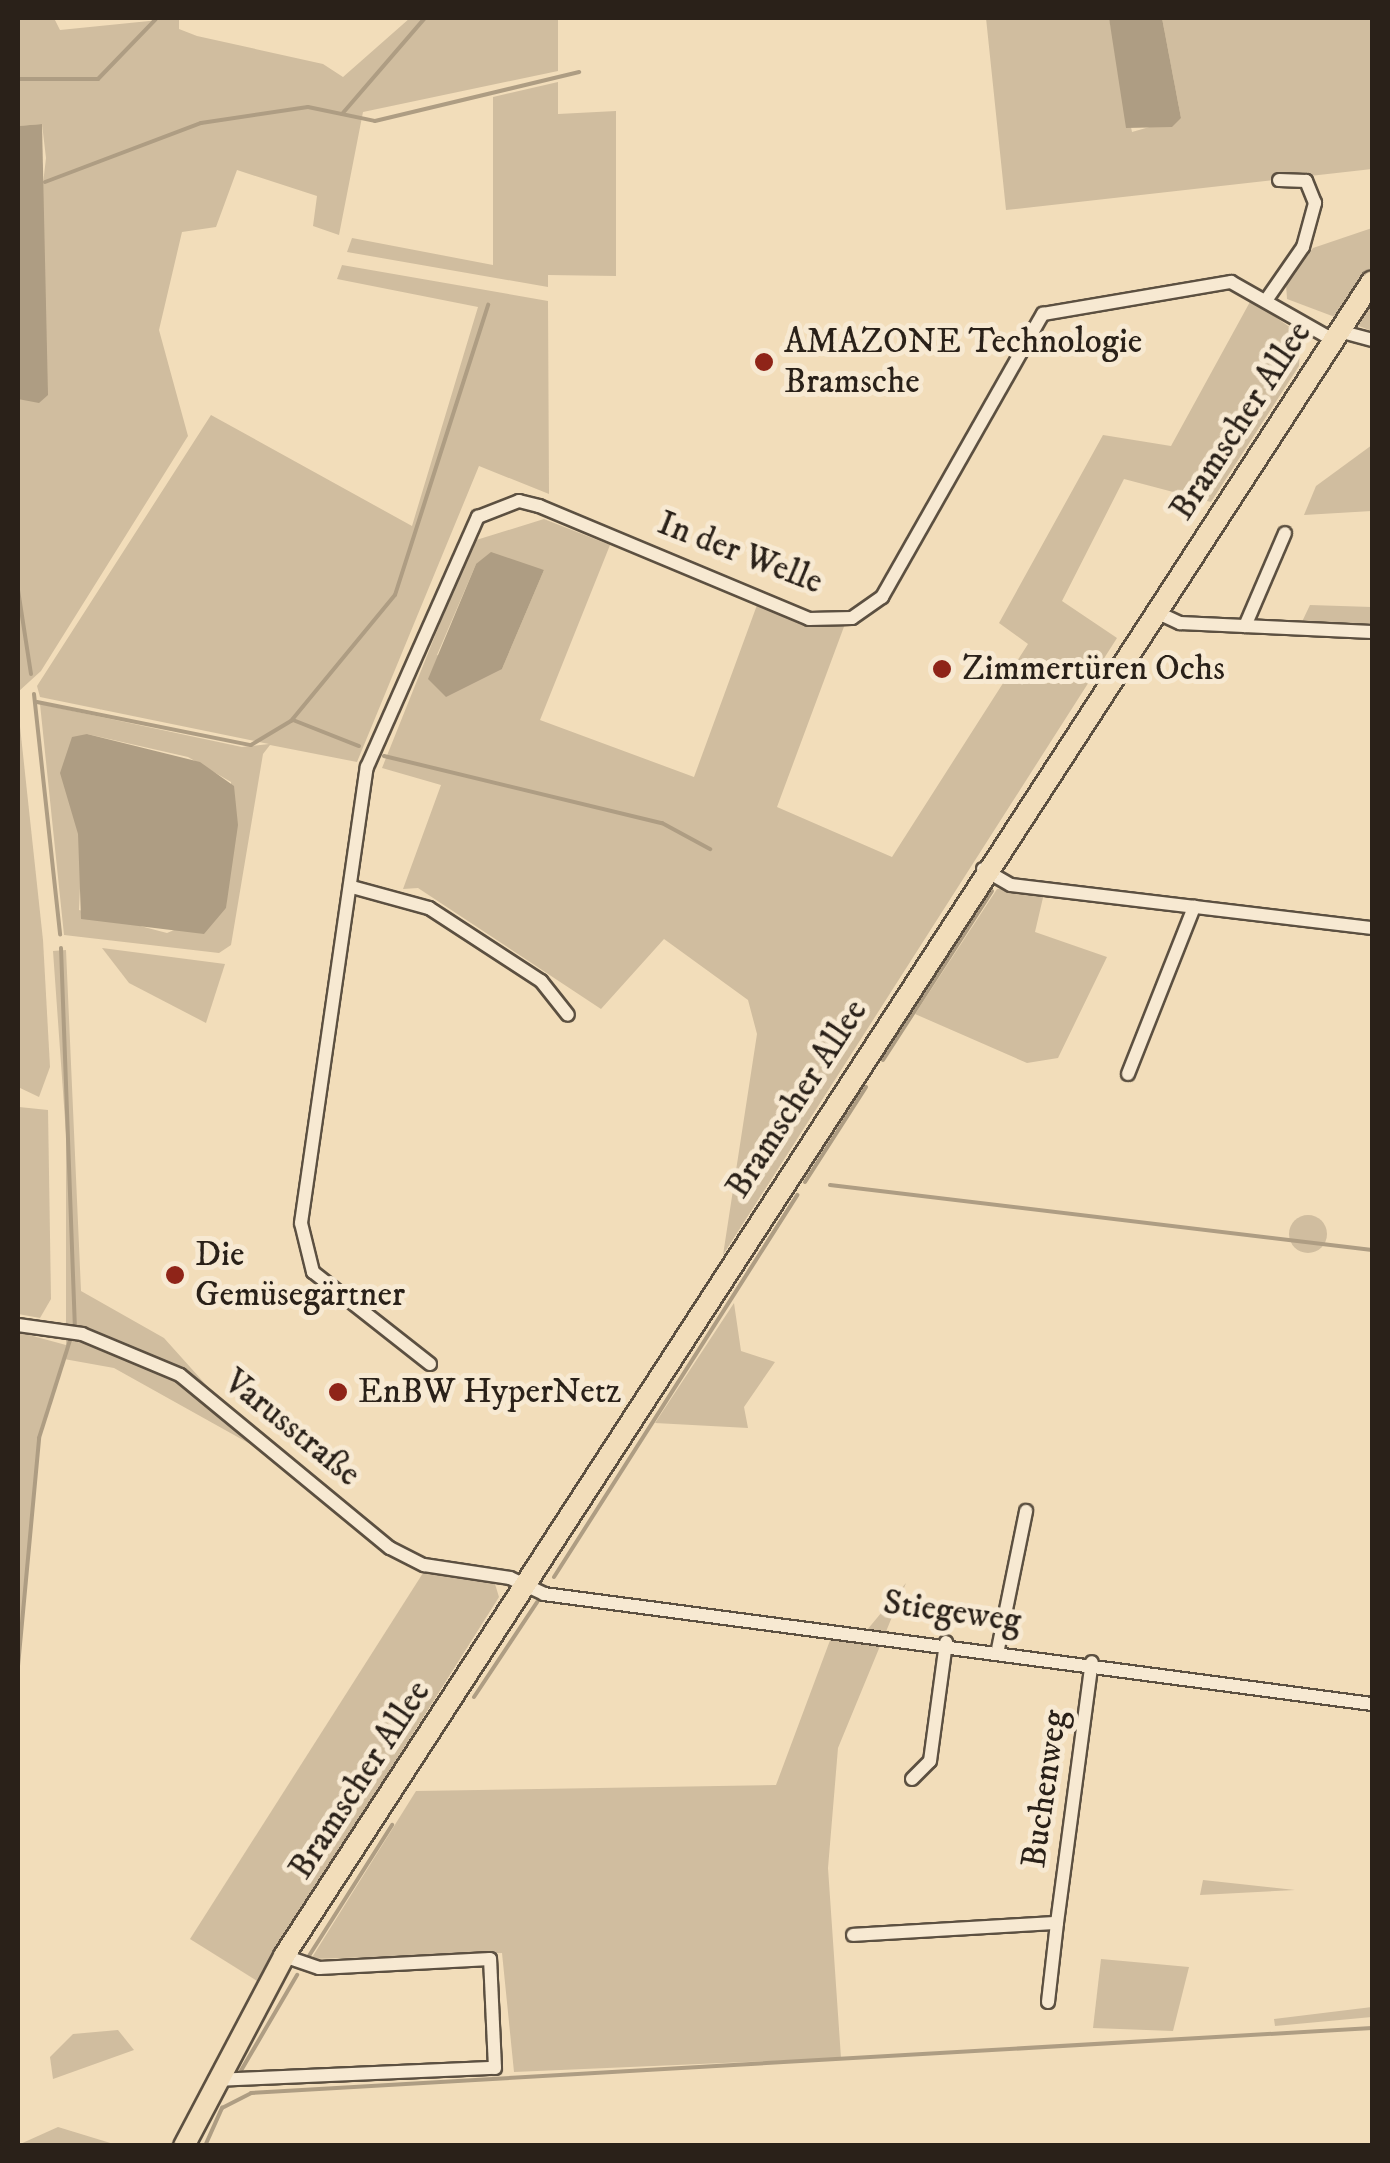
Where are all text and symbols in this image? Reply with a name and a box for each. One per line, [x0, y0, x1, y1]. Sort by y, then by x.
street label: Bramscher Allee [1161, 314, 1321, 528]
place label: AMAZONE Technologie Bramsche [784, 321, 1142, 403]
marker: AMAZONE Technologie Bramsche [753, 351, 775, 373]
street label: In der Welle [652, 502, 828, 604]
place label: Zimmertüren Ochs [962, 648, 1225, 690]
marker: Zimmertüren Ochs [931, 658, 953, 680]
street label: Bramscher Allee [717, 992, 877, 1206]
place label: Die Gemüsegärtner [195, 1234, 405, 1316]
marker: Die Gemüsegärtner [164, 1264, 186, 1286]
street label: Varusstraße [215, 1360, 369, 1496]
place label: EnBW HyperNetz [358, 1371, 621, 1413]
marker: EnBW HyperNetz [327, 1381, 349, 1403]
street label: Stiegeweg [881, 1582, 1023, 1642]
street label: Bramscher Allee [280, 1673, 440, 1887]
street label: Buchenweg [1013, 1707, 1077, 1871]

